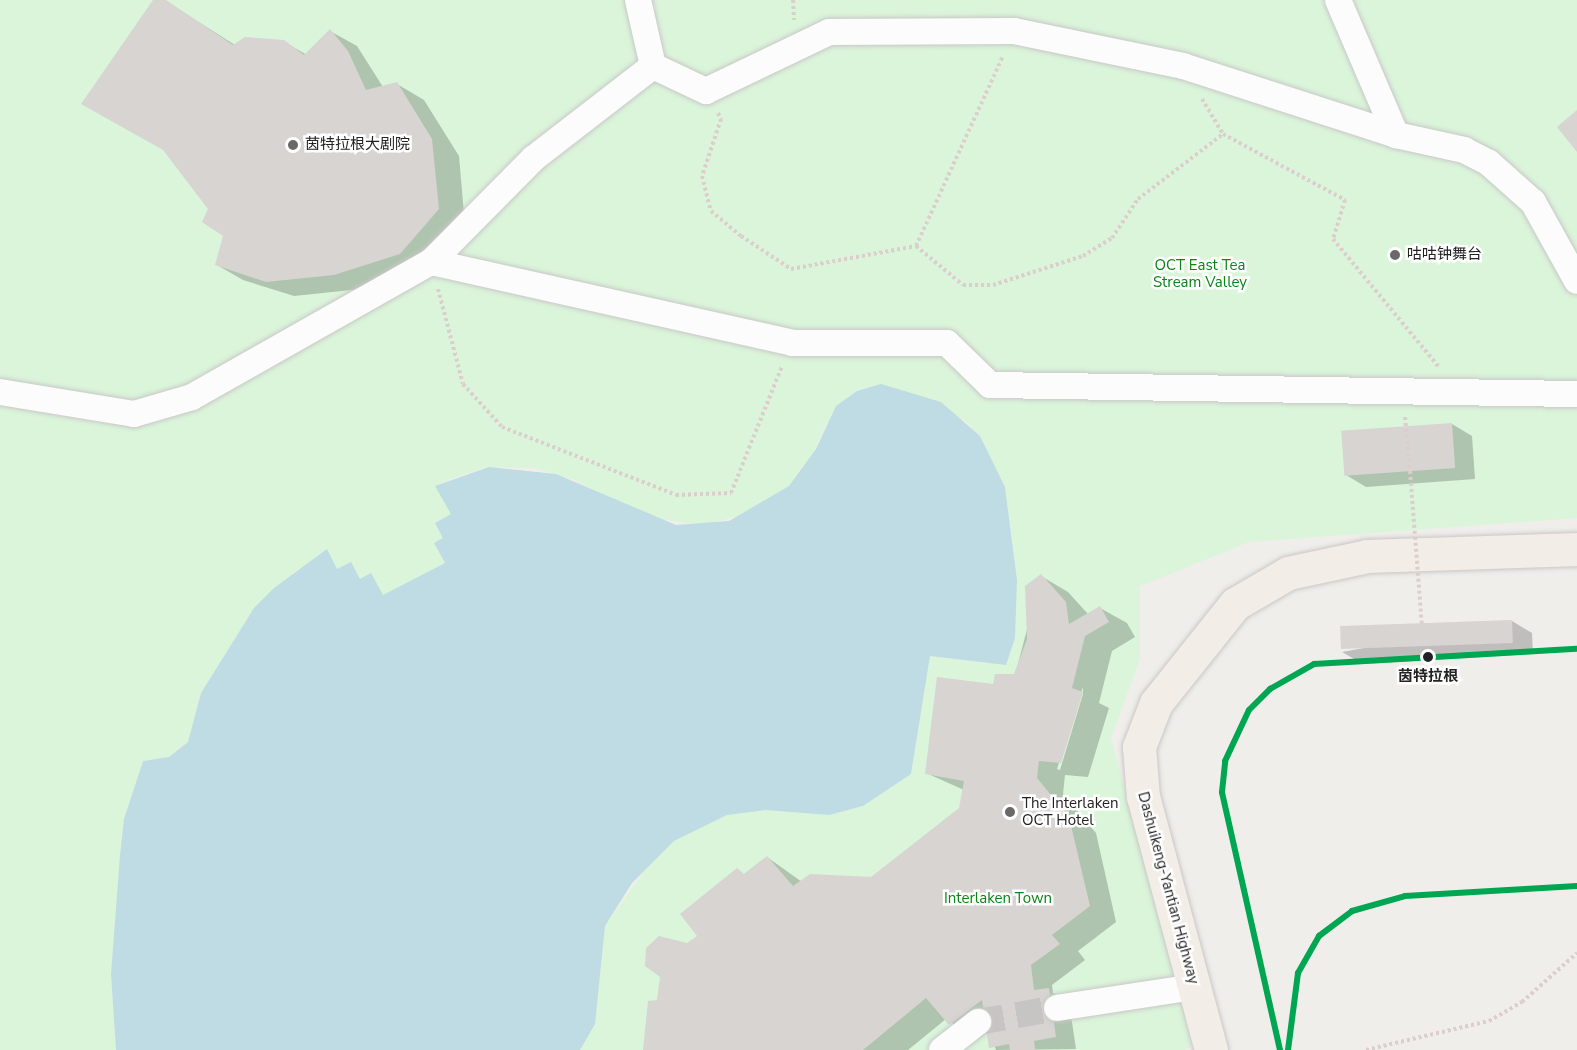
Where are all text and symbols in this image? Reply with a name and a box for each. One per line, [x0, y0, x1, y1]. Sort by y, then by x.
place label: 茵特拉根大剧院 [305, 136, 410, 154]
marker: 茵特拉根大剧院 [286, 138, 300, 152]
place label: 咕咕钟舞台 [1407, 246, 1482, 264]
marker: 咕咕钟舞台 [1388, 248, 1402, 262]
park label: OCT East Tea Stream Valley [1153, 256, 1247, 291]
marker: 茵特拉根 [1419, 648, 1437, 666]
place label: 茵特拉根 [1398, 668, 1458, 686]
street label: Dashuikeng-Yantian Highway [1134, 790, 1202, 986]
place label: The Interlaken OCT Hotel [1022, 794, 1118, 829]
marker: The Interlaken OCT Hotel [1003, 805, 1017, 819]
park label: Interlaken Town [944, 890, 1052, 908]

